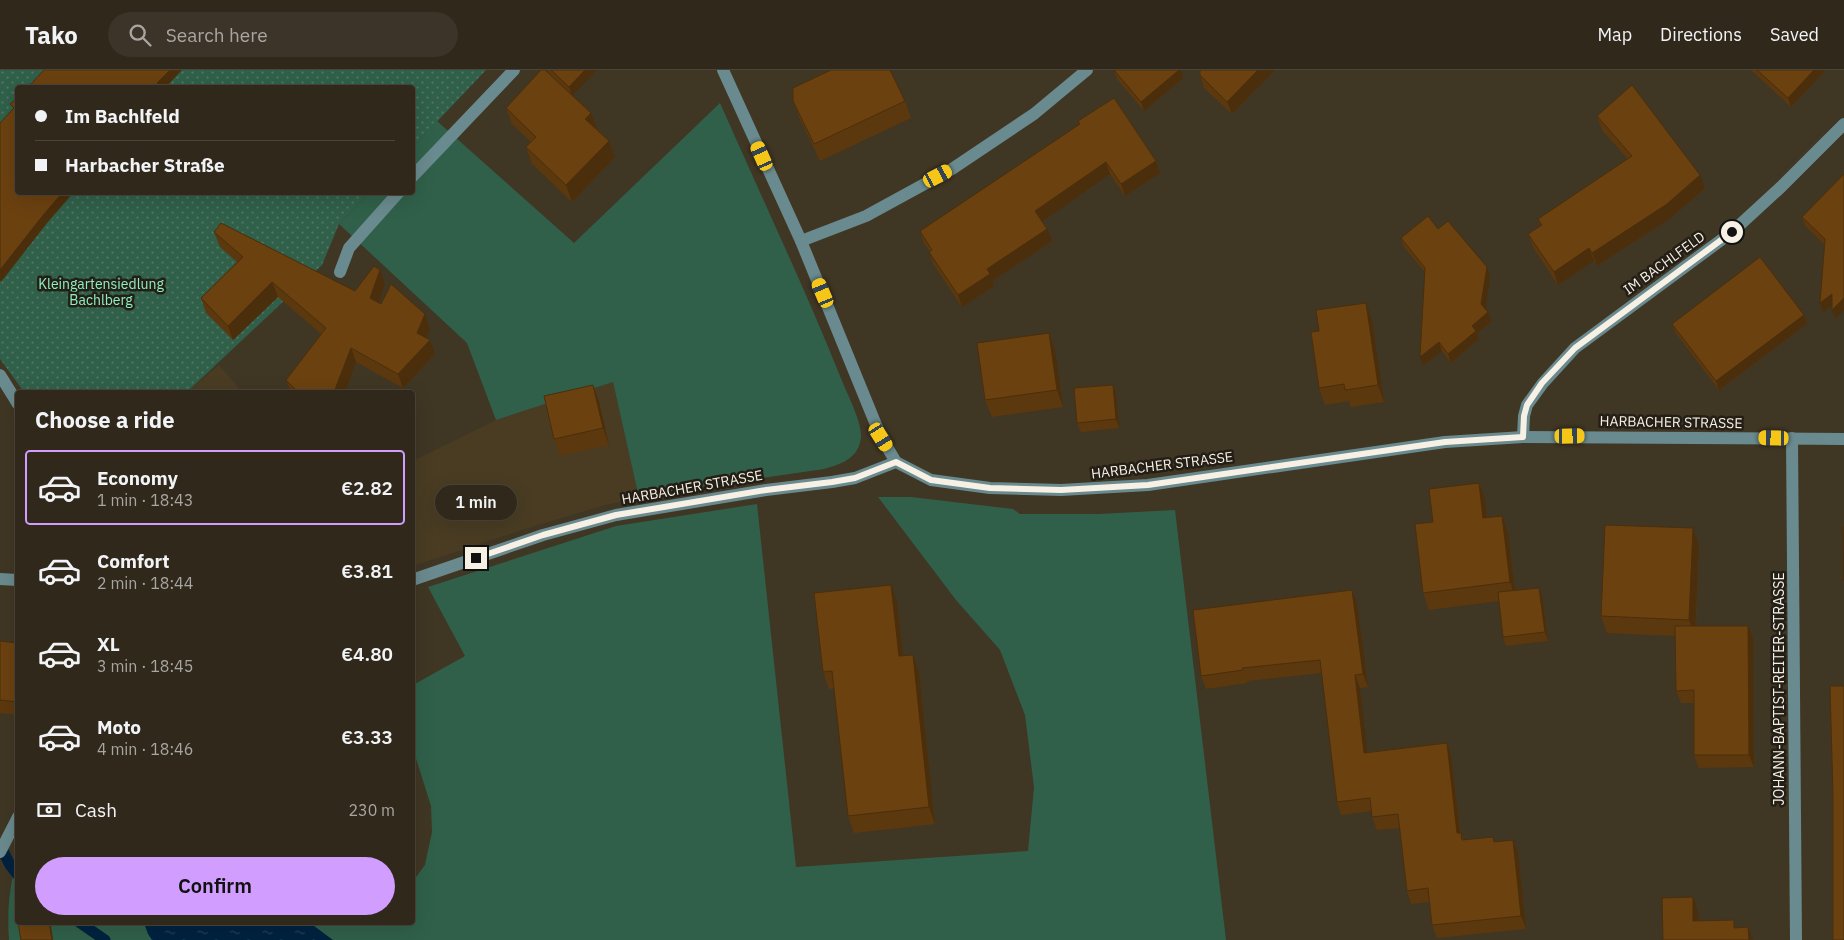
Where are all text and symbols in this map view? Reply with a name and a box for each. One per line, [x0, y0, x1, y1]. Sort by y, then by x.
search box [108, 12, 458, 57]
text: Tako [25, 19, 78, 51]
icon: search [126, 21, 154, 49]
text: Search here [166, 23, 268, 47]
text: Map [1597, 23, 1632, 46]
text: Directions [1660, 23, 1742, 46]
text: Saved [1770, 23, 1819, 46]
text: Im Bachlfeld [65, 104, 180, 128]
car [749, 139, 774, 173]
text: Harbacher Straße [65, 153, 225, 177]
car [921, 162, 954, 190]
route start [1721, 221, 1743, 243]
street label: IM BACHLFELD [1620, 227, 1708, 299]
park label: Kleingartensiedlung Bachlberg [38, 275, 164, 309]
car [810, 276, 835, 310]
text: Choose a ride [35, 405, 175, 434]
street label: HARBACHER STRASSE [1599, 412, 1743, 432]
car [866, 420, 895, 454]
car [1554, 428, 1585, 444]
car [1758, 430, 1789, 446]
street label: HARBACHER STRASSE [1090, 447, 1234, 483]
icon: car [37, 465, 82, 510]
text: Economy [97, 466, 178, 490]
street label: HARBACHER STRASSE [620, 466, 764, 508]
text: €2.82 [341, 476, 393, 500]
callout: 1 min [435, 486, 517, 520]
text: 1 min · 18:43 [97, 490, 193, 510]
text: 1 min [455, 492, 497, 512]
route end [465, 547, 487, 569]
icon: car [37, 548, 82, 593]
text: Comfort [97, 549, 170, 573]
text: €3.81 [341, 559, 393, 583]
street label: JOHANN-BAPTIST-REITER-STRASSE [1770, 572, 1788, 806]
text: 2 min · 18:44 [97, 573, 193, 593]
icon: car [37, 631, 82, 676]
text: XL [97, 632, 120, 656]
text: €4.80 [341, 642, 393, 666]
text: 3 min · 18:45 [97, 656, 193, 676]
icon: car [37, 714, 82, 759]
text: Moto [97, 715, 141, 739]
text: €3.33 [341, 725, 393, 749]
text: 4 min · 18:46 [97, 739, 193, 759]
icon: cash [35, 796, 63, 824]
text: Cash [75, 798, 117, 822]
text: 230 m [348, 800, 395, 820]
button: Confirm [35, 857, 395, 915]

